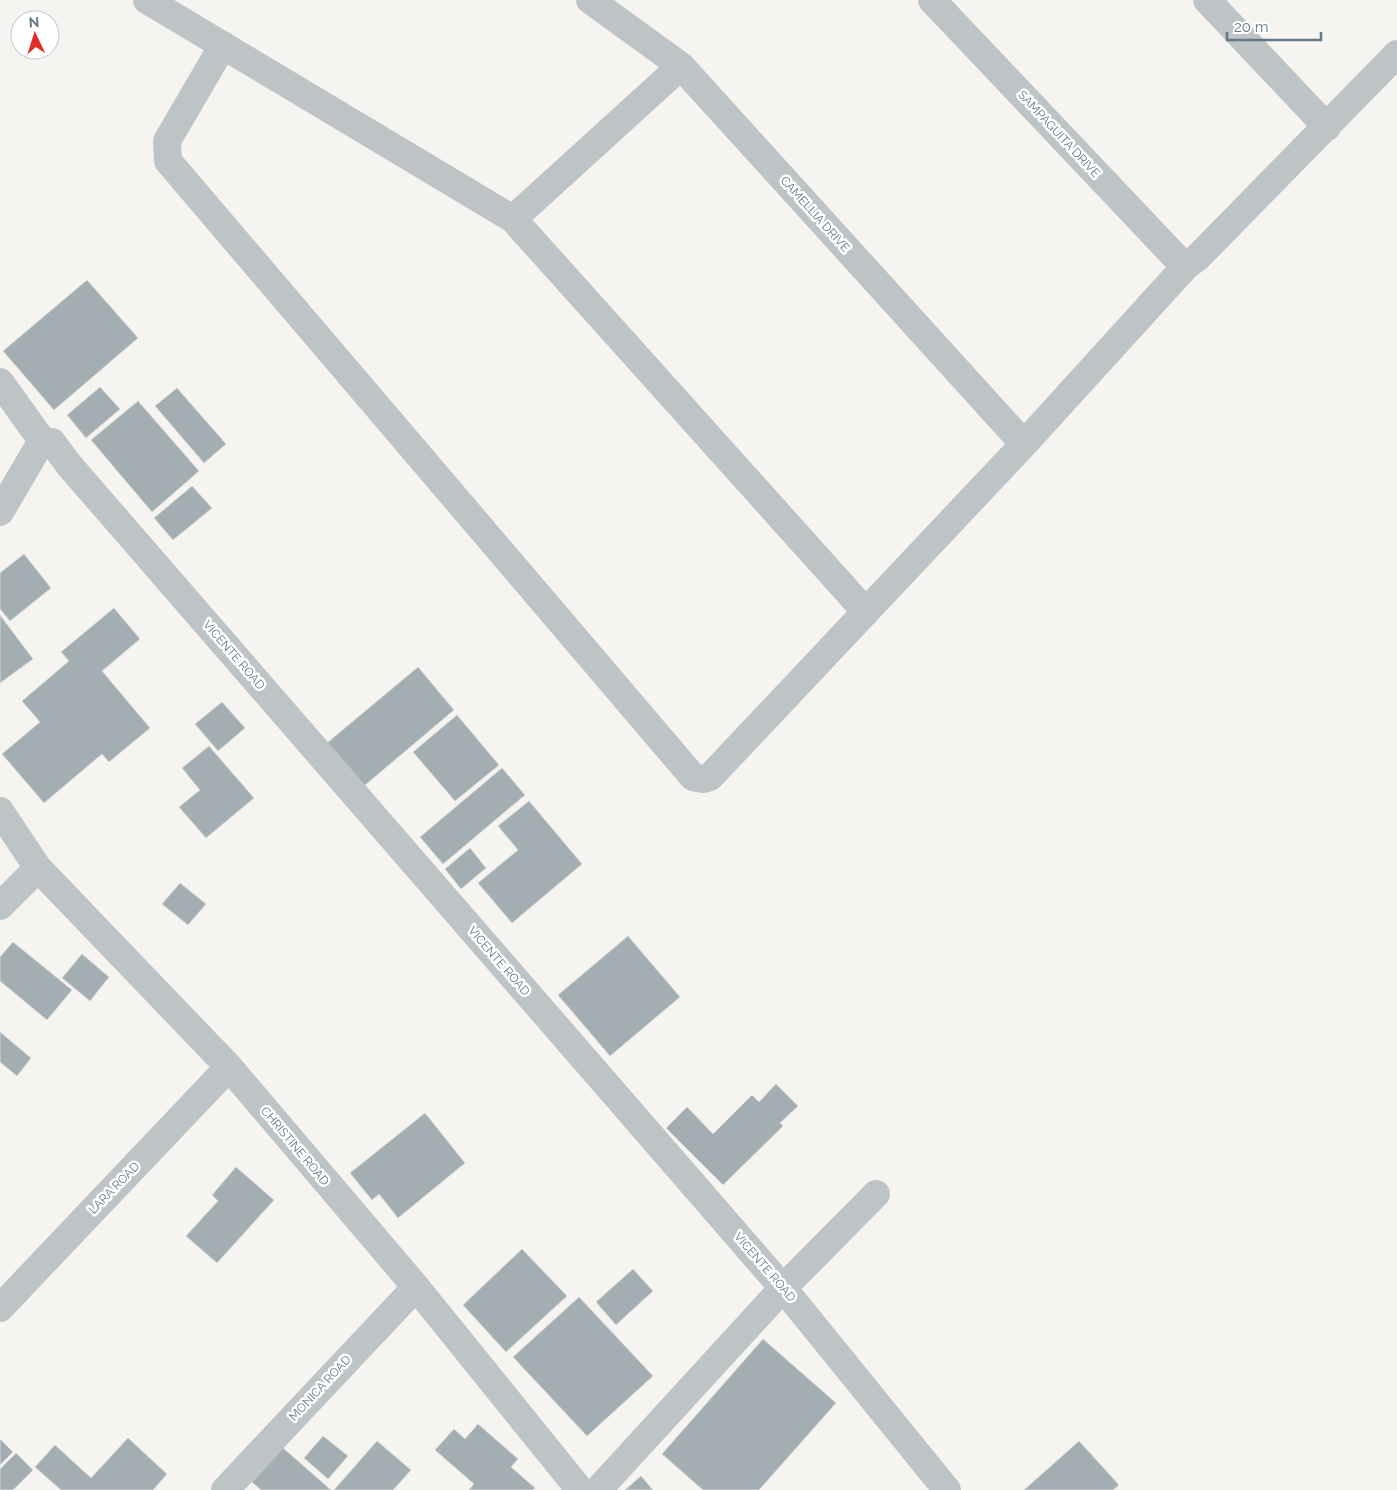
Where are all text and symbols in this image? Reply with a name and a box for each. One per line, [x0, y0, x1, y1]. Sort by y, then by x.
north arrow [10, 10, 60, 60]
scale bar [1227, 10, 1321, 42]
text: N [28, 14, 40, 30]
text: 20 m [1234, 18, 1269, 36]
street label: SAMPAGUITA DRIVE [1015, 88, 1103, 180]
street label: CAMELLIA DRIVE [777, 173, 853, 255]
street label: VICENTE ROAD [200, 618, 268, 693]
street label: VICENTE ROAD [465, 924, 533, 999]
street label: CHRISTINE ROAD [258, 1104, 332, 1188]
street label: LARA ROAD [86, 1159, 143, 1217]
street label: VICENTE ROAD [731, 1230, 799, 1305]
street label: MONICA ROAD [286, 1352, 354, 1423]

